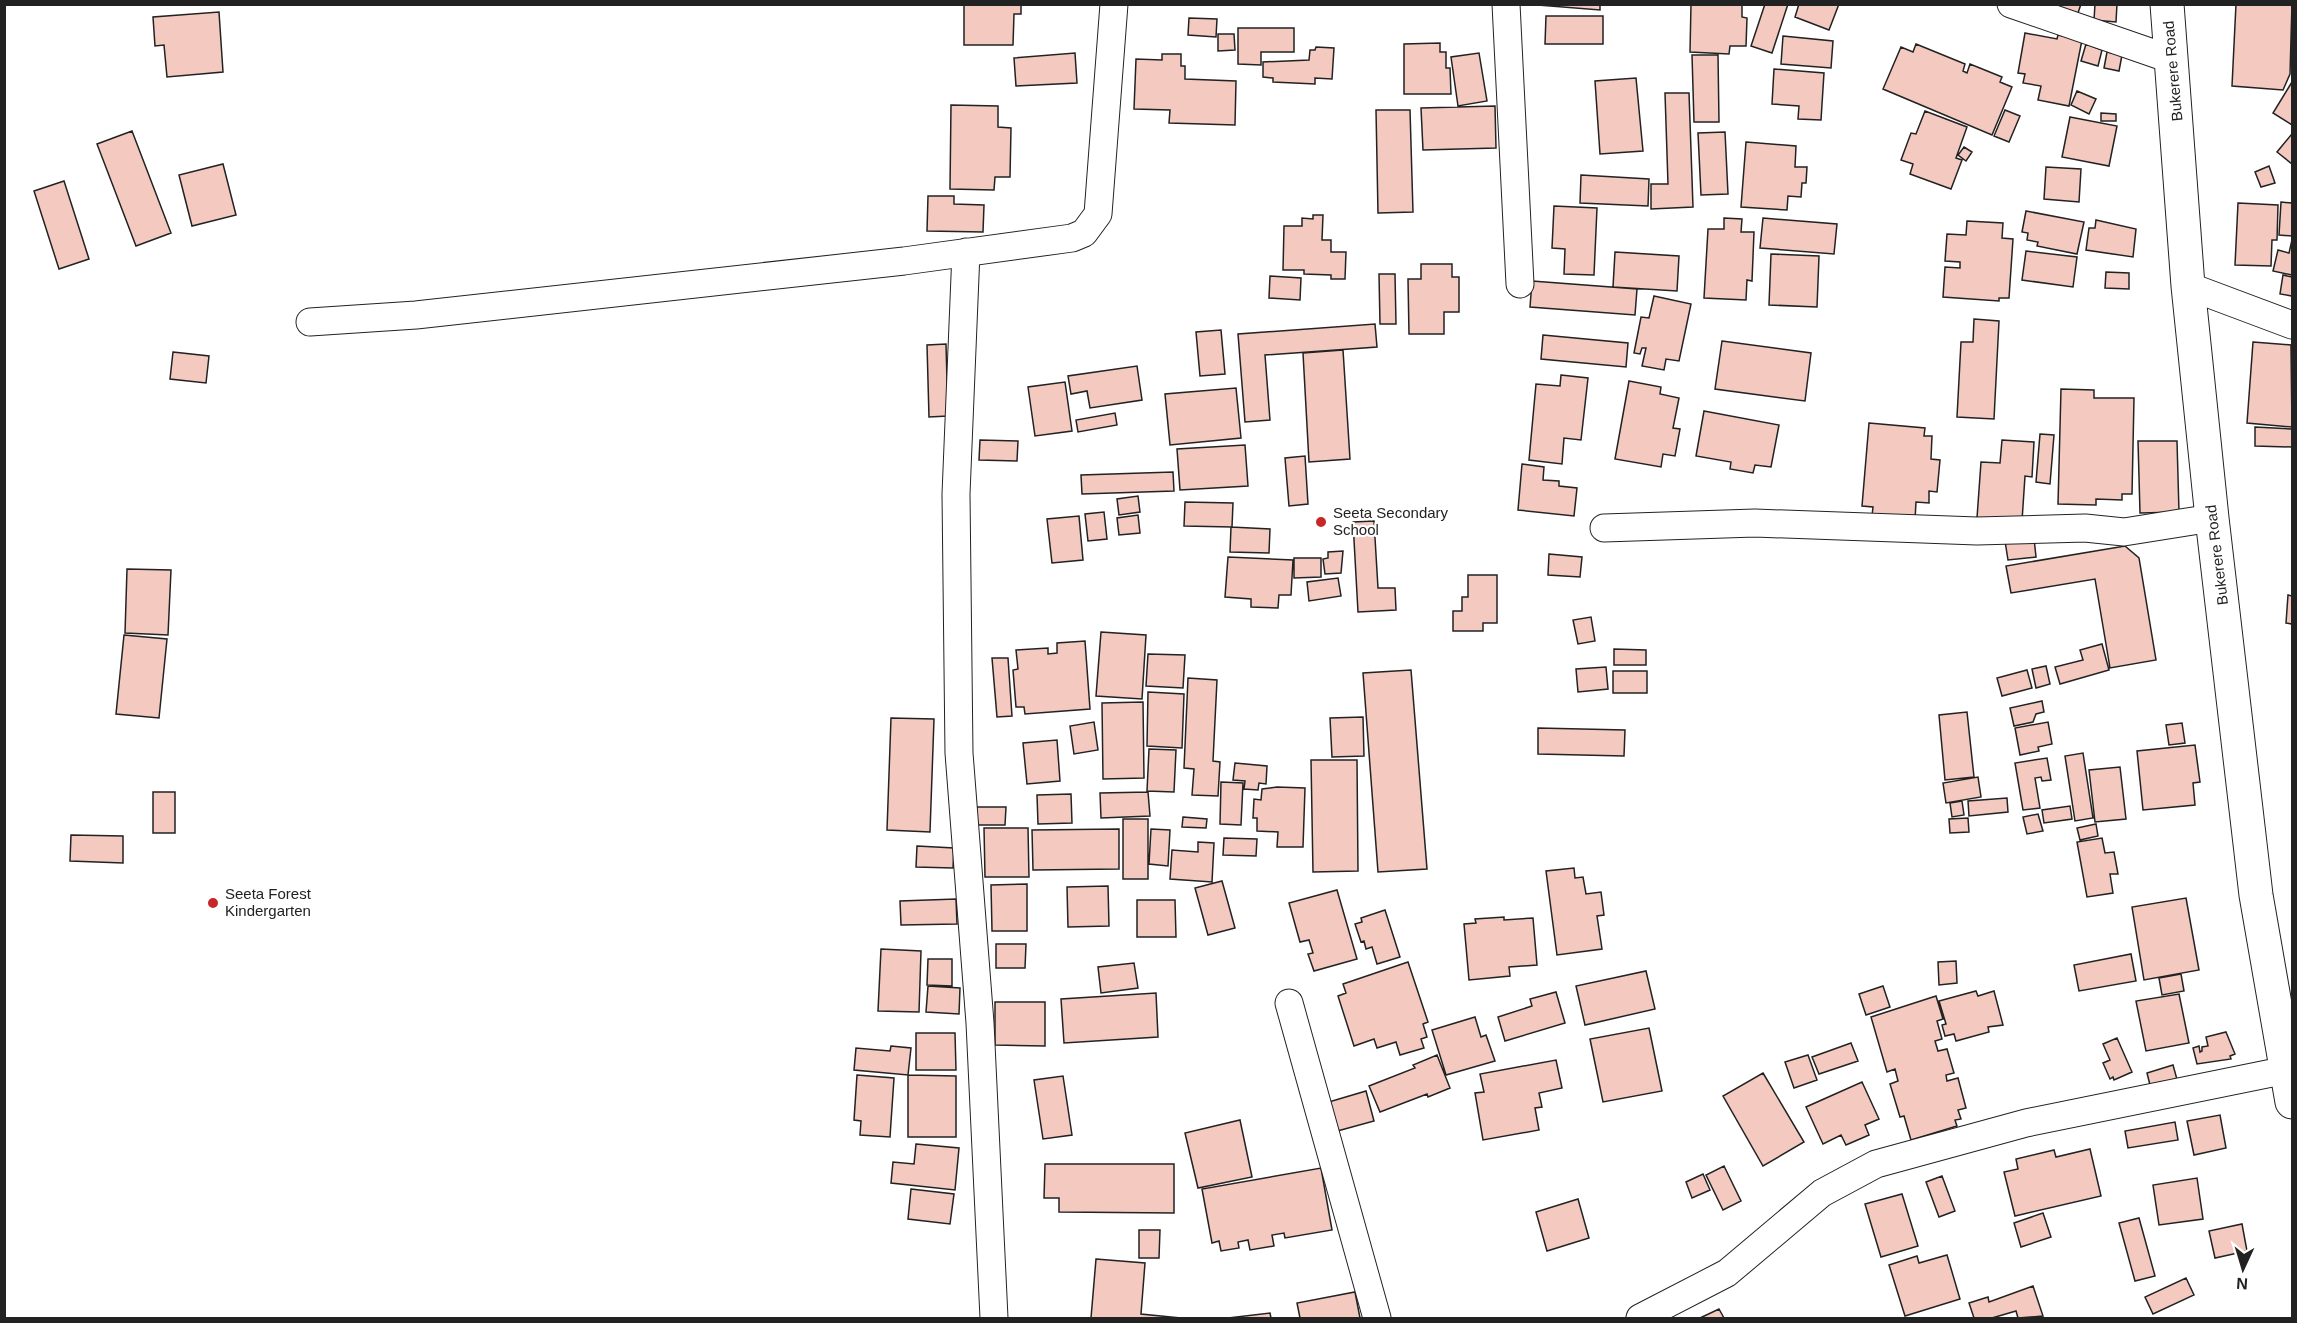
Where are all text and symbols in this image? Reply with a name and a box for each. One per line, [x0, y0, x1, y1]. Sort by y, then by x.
street label: Bukerere Road [2160, 20, 2185, 122]
place label: Seeta Secondary School [1333, 504, 1449, 538]
street label: Bukerere Road [2202, 504, 2231, 606]
marker: Seeta Secondary School [1314, 515, 1328, 529]
place label: Seeta Forest Kindergarten [225, 885, 312, 919]
marker: Seeta Forest Kindergarten [206, 896, 220, 910]
north arrow [2213, 1239, 2273, 1299]
text: N [2236, 1275, 2248, 1292]

